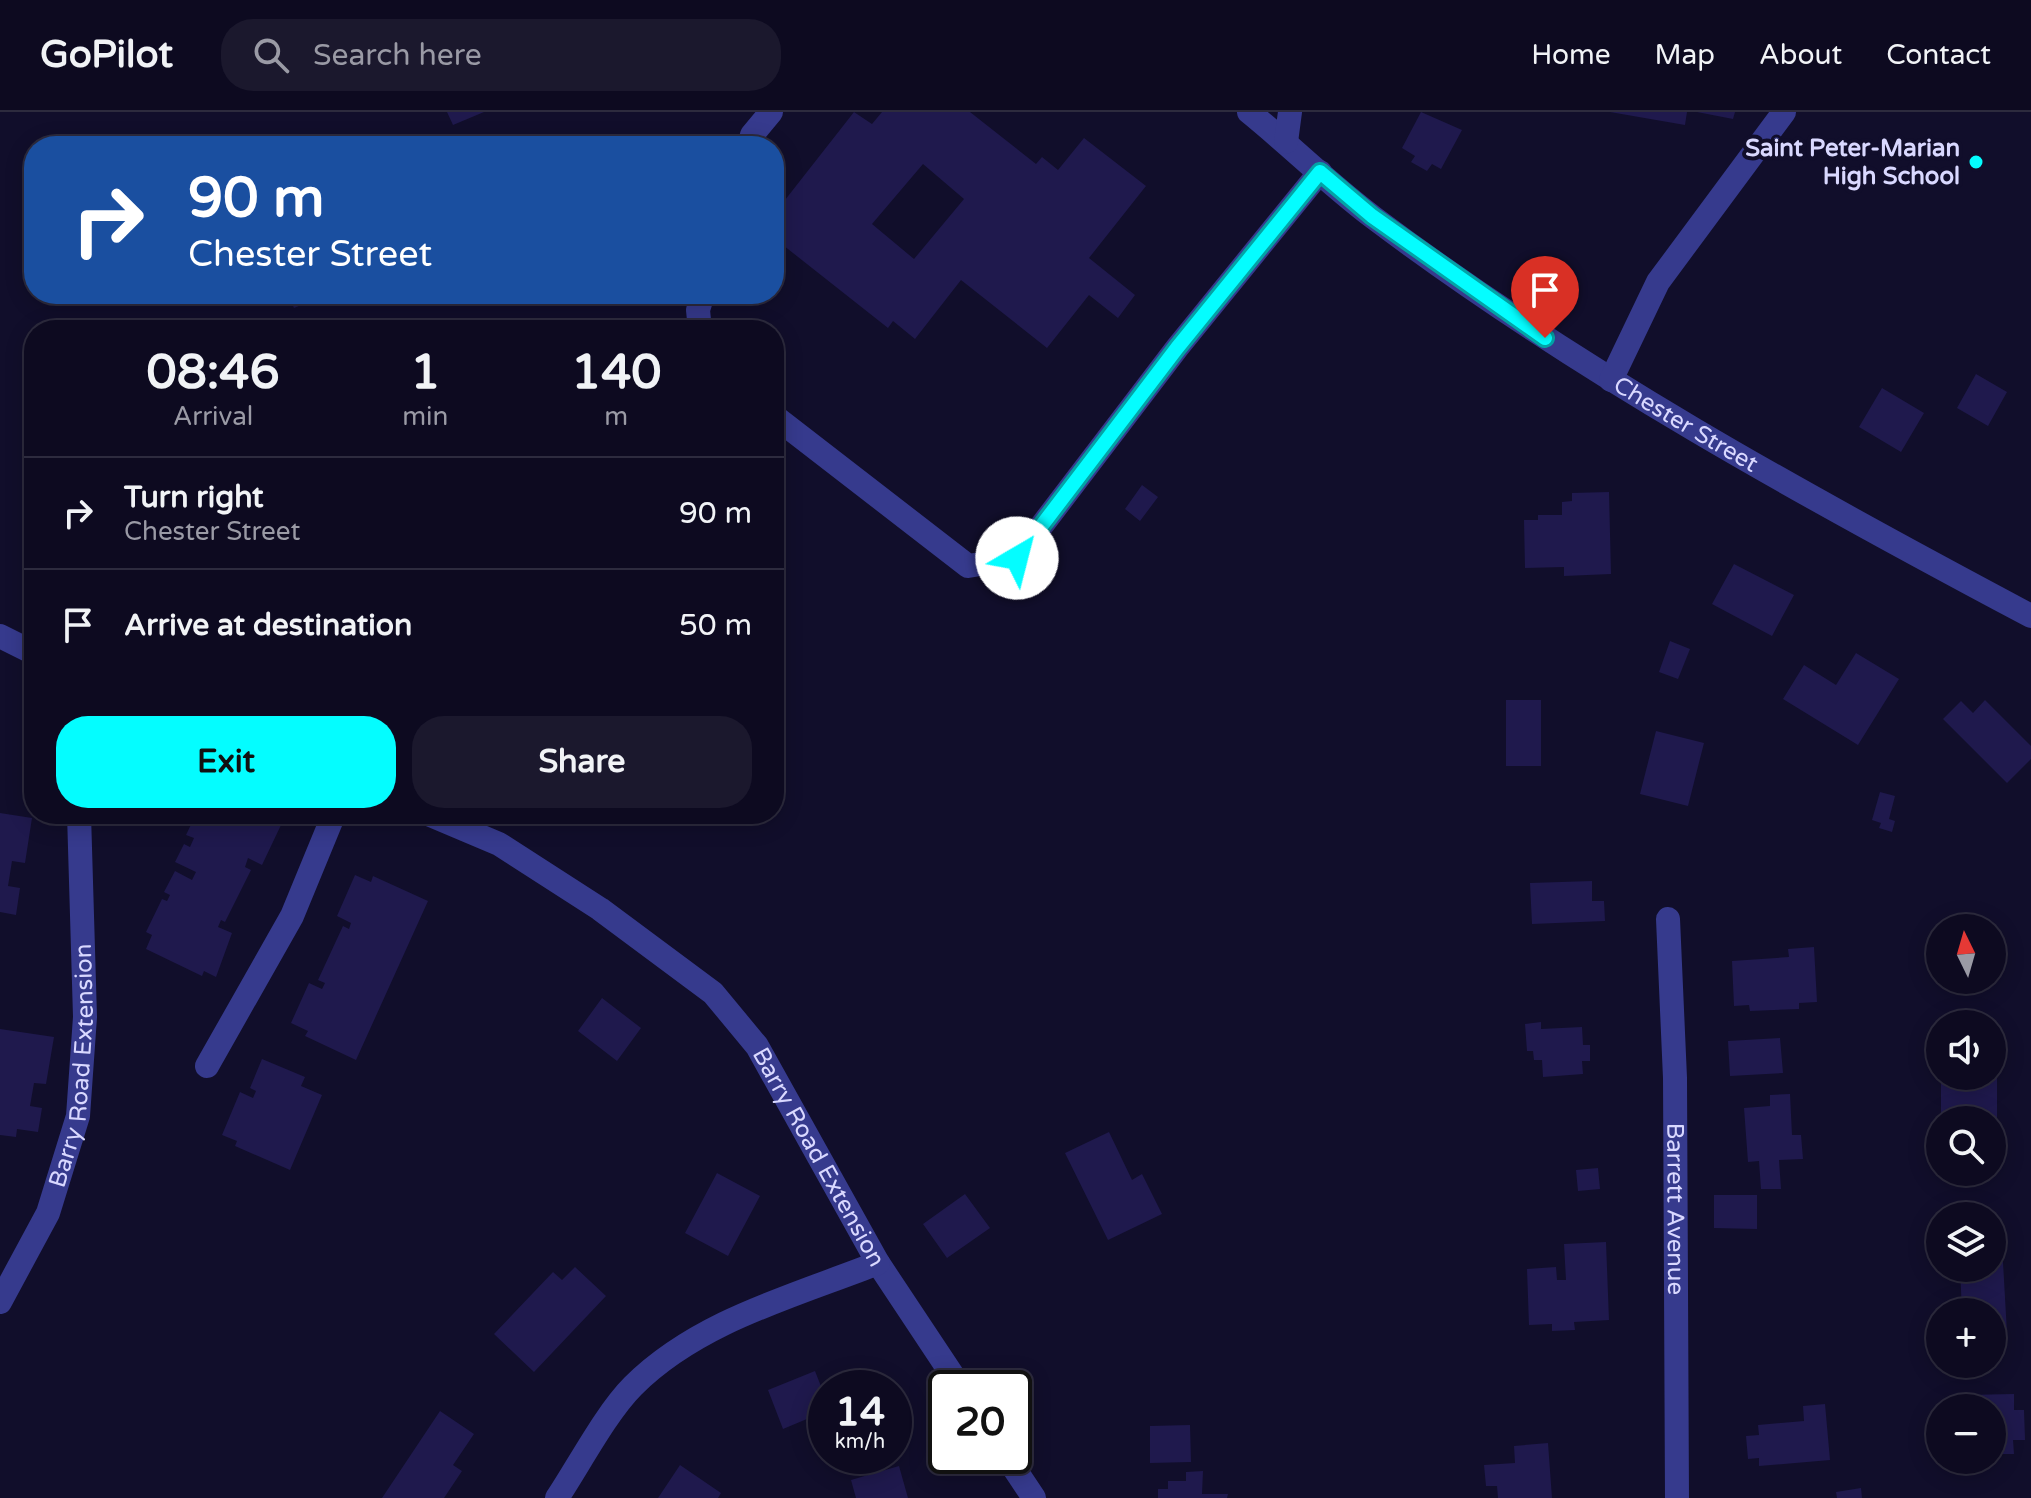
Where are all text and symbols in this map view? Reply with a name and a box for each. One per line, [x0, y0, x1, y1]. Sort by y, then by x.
search box [221, 19, 781, 91]
text: GoPilot [40, 32, 173, 78]
icon: search [249, 33, 293, 77]
text: Search here [313, 37, 482, 74]
text: Home [1531, 38, 1611, 72]
text: Map [1655, 38, 1715, 72]
text: About [1759, 38, 1842, 72]
text: Contact [1886, 38, 1991, 72]
place label: Saint Peter-Marian High School [1745, 134, 1960, 191]
marker: Saint Peter-Marian High School [1967, 153, 1985, 171]
text: 90 m [188, 165, 324, 232]
icon: right [56, 168, 160, 272]
text: Chester Street [188, 233, 432, 276]
pin [1511, 256, 1579, 338]
icon: arrive [1523, 268, 1567, 312]
text: 08:46 [147, 344, 280, 402]
text: 1 [410, 344, 440, 402]
text: 140 [571, 344, 661, 402]
street label: Chester Street [1608, 370, 1763, 479]
text: Arrival [173, 401, 253, 432]
text: min [402, 401, 448, 432]
text: m [604, 401, 628, 432]
text: Turn right [124, 479, 264, 516]
icon: right [56, 491, 100, 535]
text: 90 m [679, 495, 752, 532]
text: Chester Street [124, 516, 301, 547]
position arrow [975, 516, 1059, 600]
icon: arrive [56, 603, 100, 647]
text: Arrive at destination [124, 607, 412, 644]
text: 50 m [679, 607, 752, 644]
button: Exit [56, 716, 396, 808]
button: Share [412, 716, 752, 808]
north arrow [1926, 914, 2006, 994]
map controls [1926, 914, 2006, 1474]
street label: Barry Road Extension [43, 943, 100, 1191]
button: sound [1926, 1010, 2006, 1090]
street label: Barry Road Extension [746, 1043, 891, 1272]
button: search [1926, 1106, 2006, 1186]
street label: Barrett Avenue [1660, 1123, 1690, 1295]
button: layers [1926, 1202, 2006, 1282]
button: + [1926, 1298, 2006, 1378]
speed limit sign: 20 [928, 1370, 1032, 1474]
text: 14 [835, 1388, 885, 1436]
button: − [1926, 1394, 2006, 1474]
text: km/h [835, 1430, 885, 1454]

